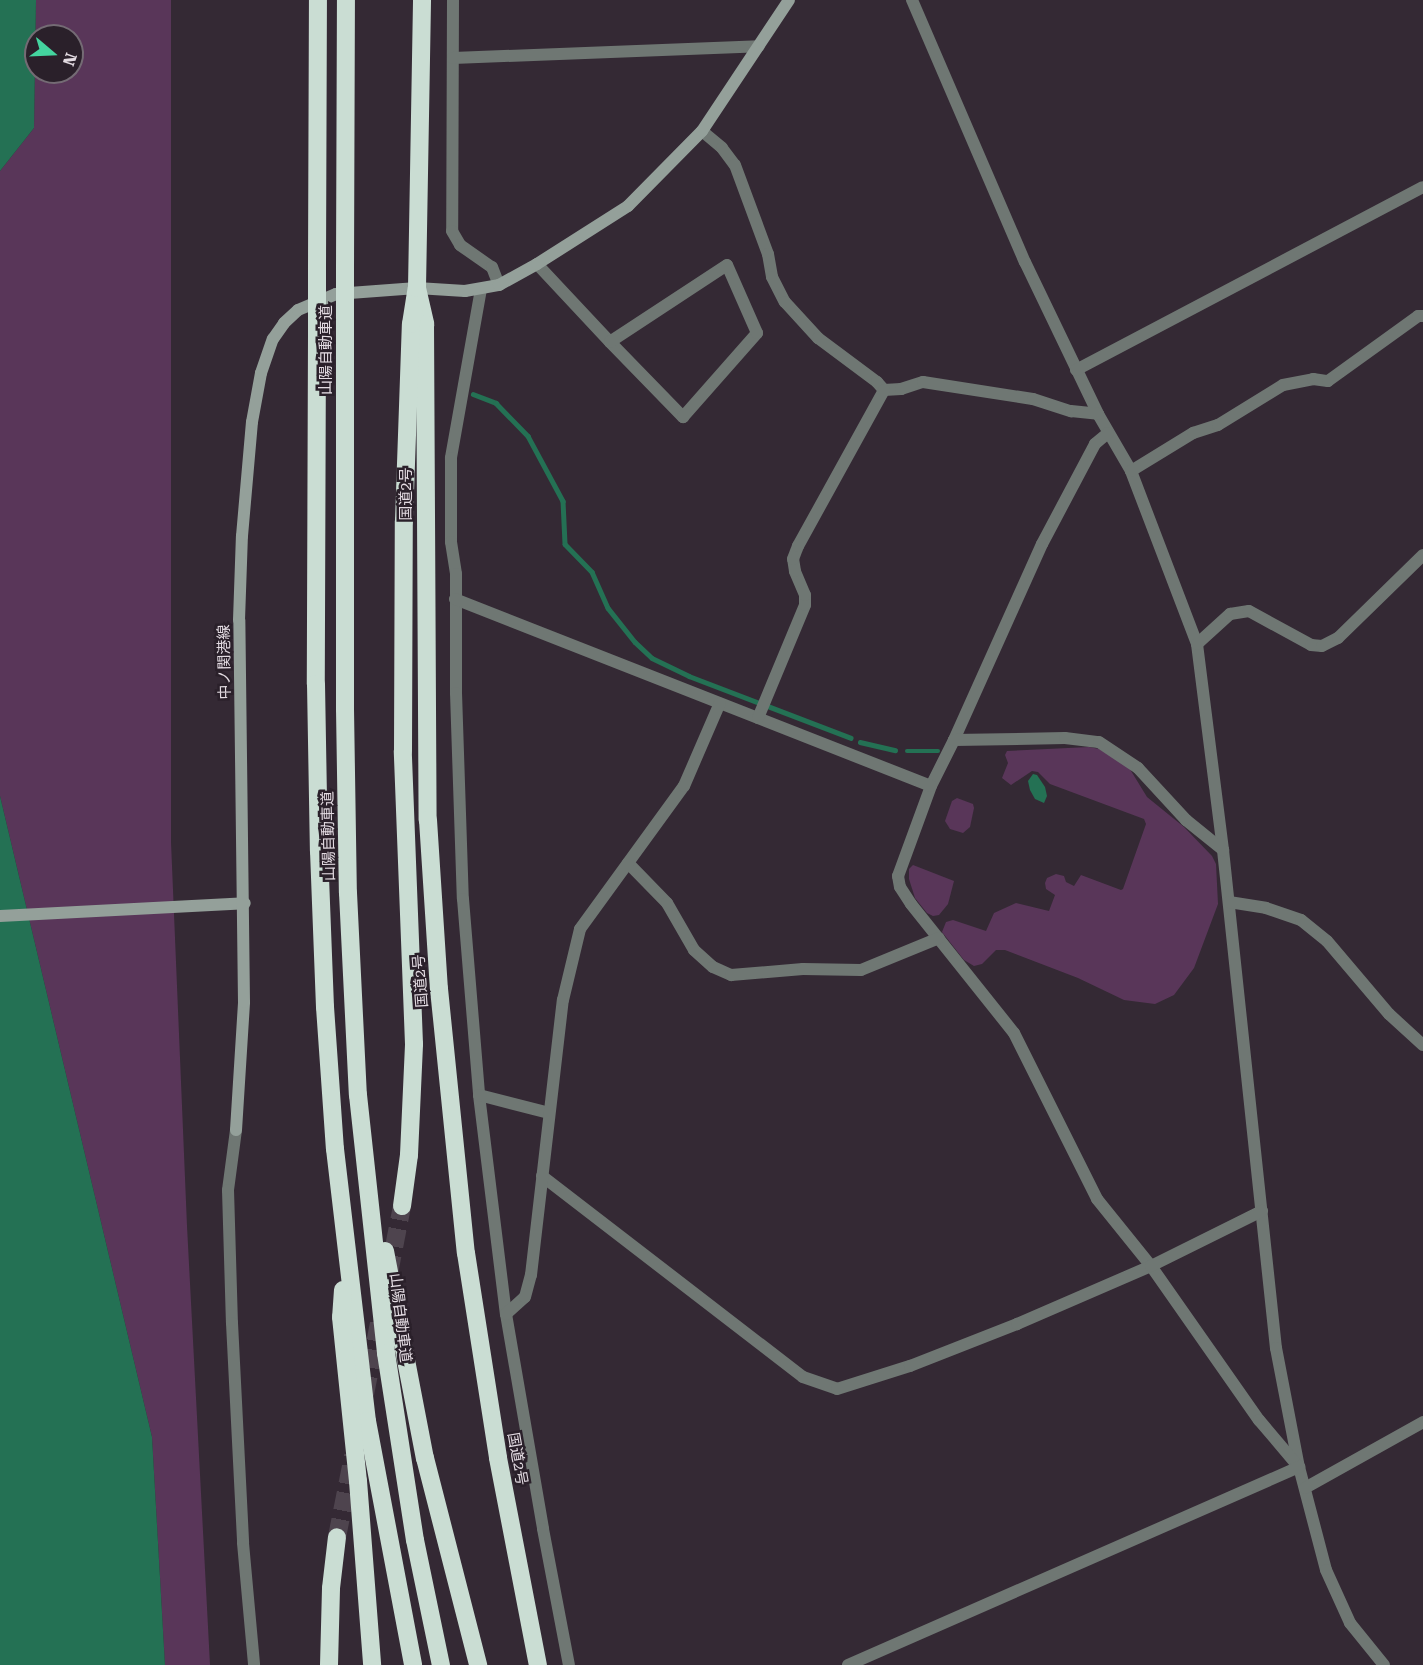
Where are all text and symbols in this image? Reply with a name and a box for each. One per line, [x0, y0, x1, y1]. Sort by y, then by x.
north arrow [24, 24, 84, 84]
text: N [59, 50, 81, 68]
street label: 山陽自動車道 [318, 305, 336, 395]
street label: 国道2号 [398, 467, 416, 521]
street label: 中ノ関港線 [215, 624, 235, 700]
street label: 山陽自動車道 [319, 791, 339, 881]
street label: 国道2号 [410, 954, 432, 1008]
street label: 山陽自動車道 [386, 1272, 414, 1364]
street label: 国道2号 [504, 1431, 530, 1487]

